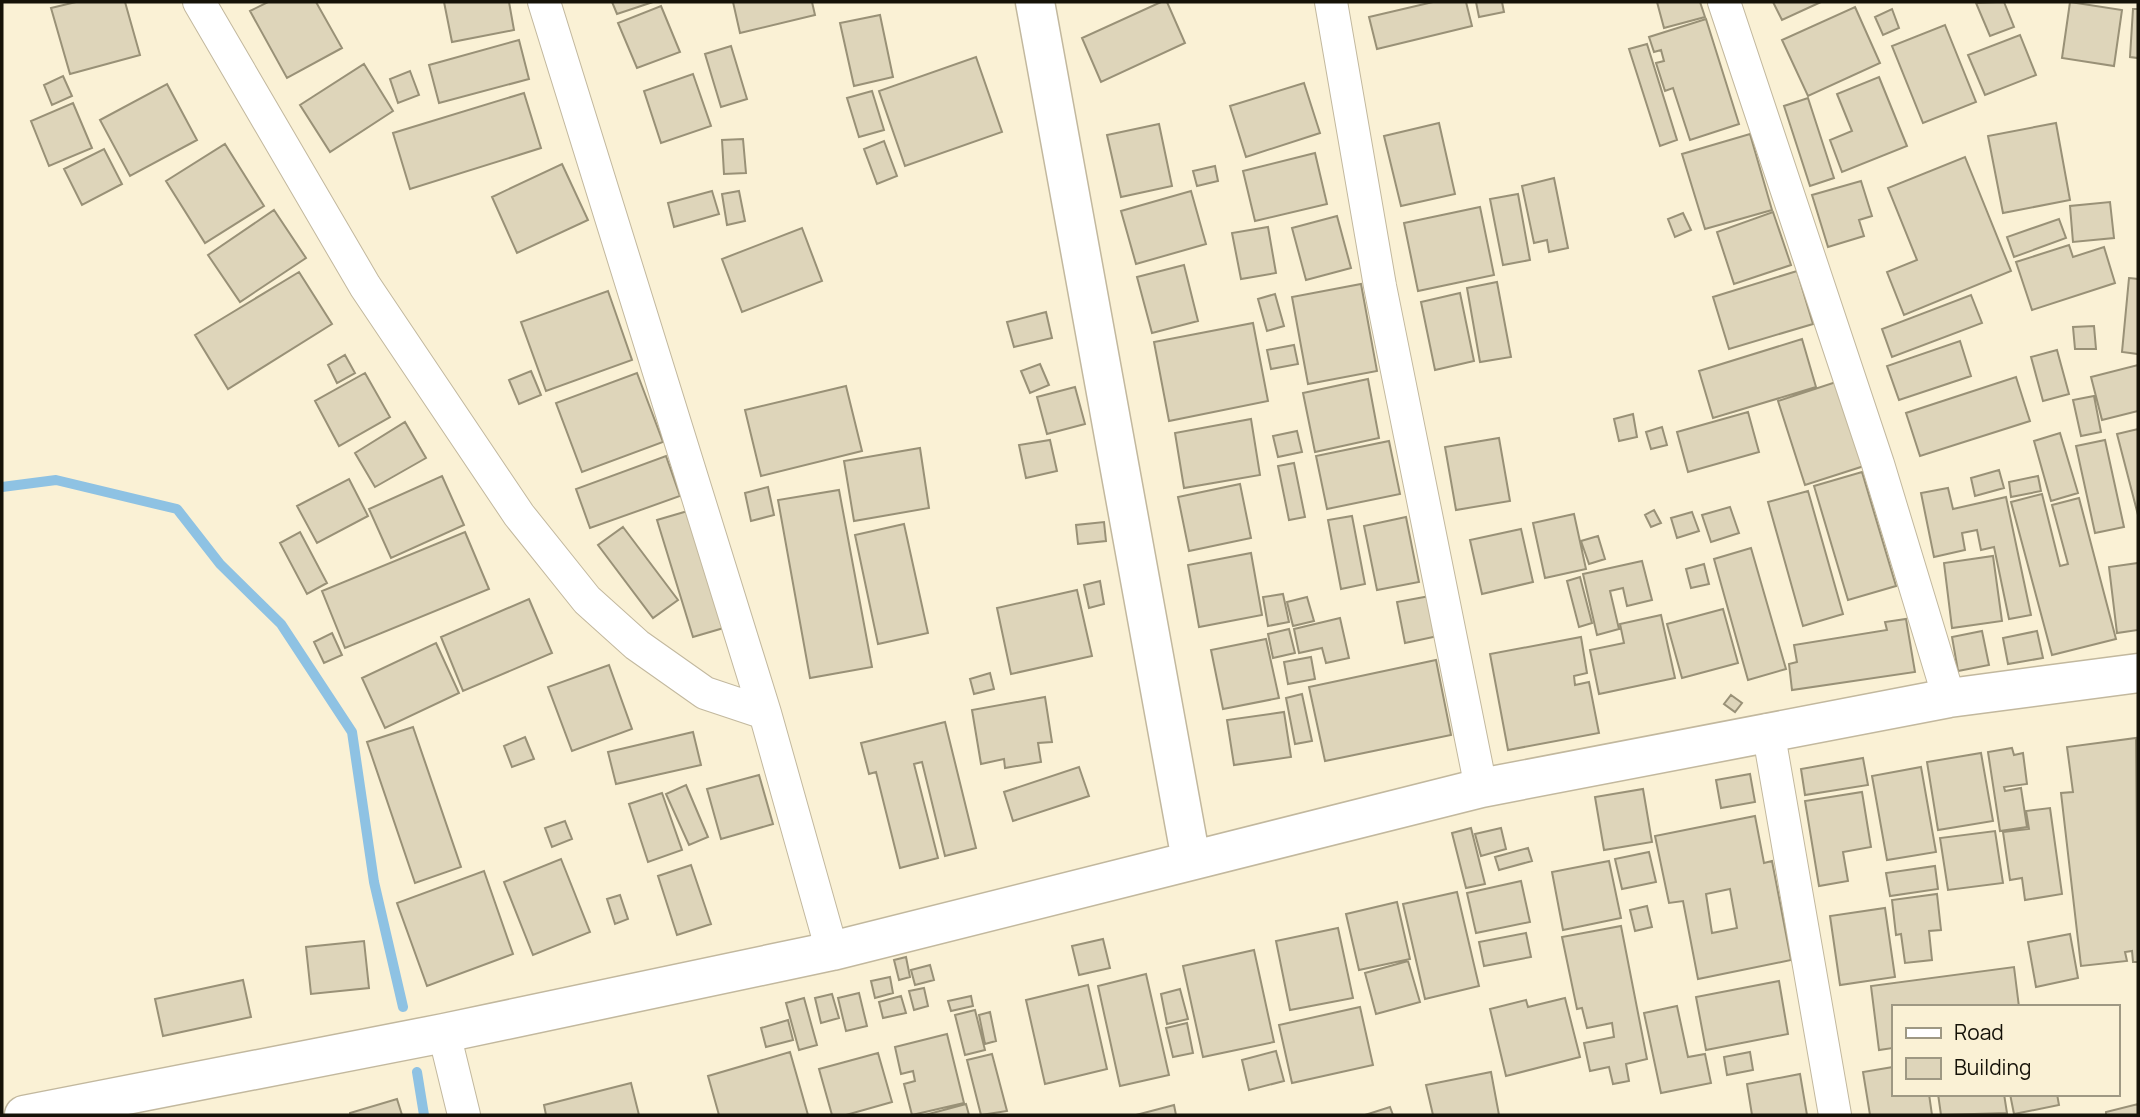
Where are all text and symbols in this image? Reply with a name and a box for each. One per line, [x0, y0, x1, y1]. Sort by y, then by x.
legend [1892, 1005, 2119, 1096]
text: Road [1954, 1018, 2004, 1046]
text: Building [1954, 1053, 2031, 1081]

